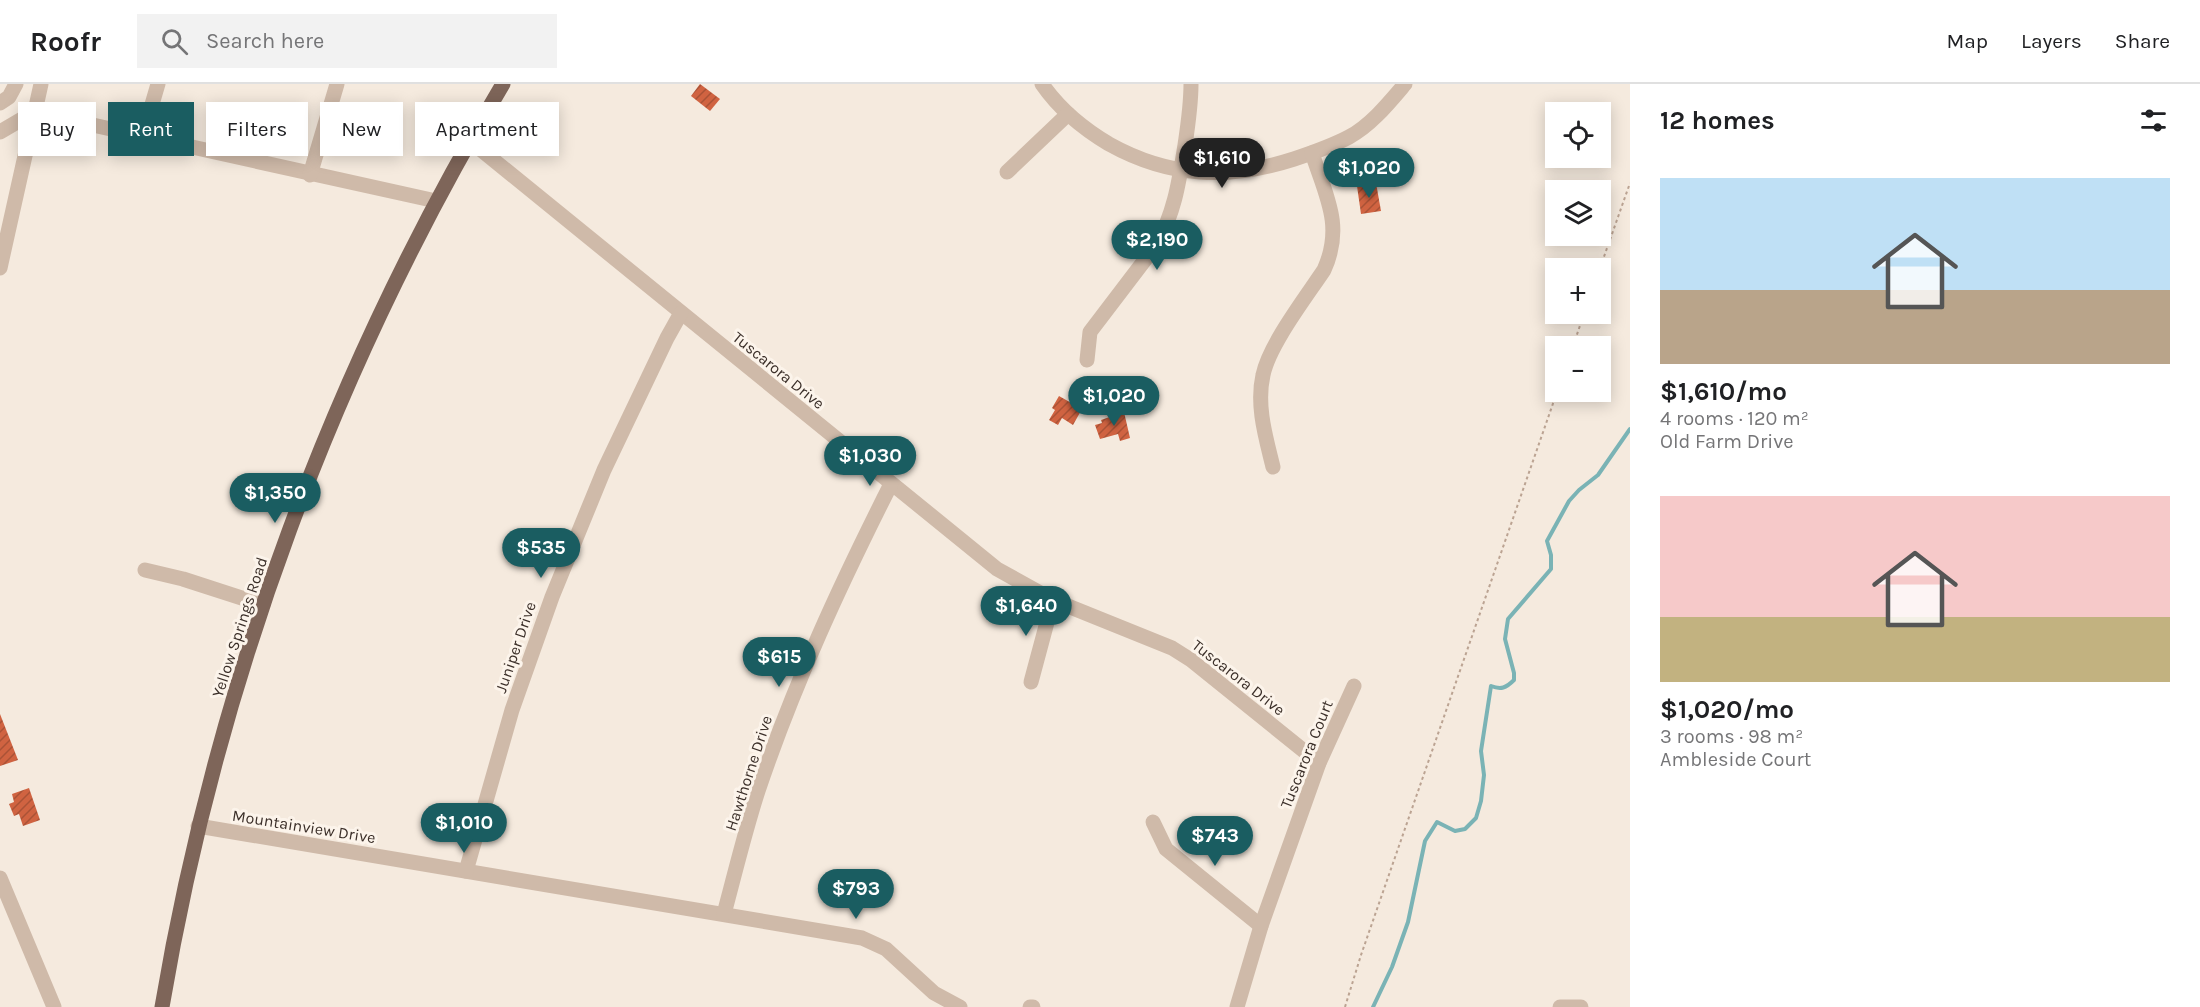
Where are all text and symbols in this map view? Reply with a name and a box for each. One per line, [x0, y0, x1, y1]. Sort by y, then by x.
search box [137, 14, 557, 68]
text: Roofr [30, 25, 101, 58]
icon: search [158, 25, 191, 58]
text: Search here [206, 28, 324, 54]
text: Map [1946, 29, 1988, 53]
text: Layers [2021, 29, 2082, 53]
text: Share [2115, 29, 2170, 53]
chip: Buy [18, 102, 96, 156]
chip: Rent [108, 102, 194, 156]
chip: Filters [206, 102, 308, 156]
chip: New [320, 102, 403, 156]
chip: Apartment [415, 102, 559, 156]
map controls [1545, 102, 1611, 402]
button: locate [1545, 102, 1611, 168]
icon: filters [2137, 104, 2170, 137]
text: 12 homes [1660, 105, 1775, 136]
pin: $1,610 [1173, 138, 1271, 189]
text: $1,610 [1193, 146, 1251, 169]
pin: $1,020 [1320, 148, 1418, 199]
text: $1,020 [1337, 156, 1401, 179]
button: layers [1545, 180, 1611, 246]
icon: home [1861, 217, 1969, 325]
pin: $2,190 [1108, 220, 1206, 271]
text: $2,190 [1126, 228, 1188, 251]
button: + [1545, 258, 1611, 324]
street label: Tuscarora Drive [729, 328, 828, 413]
button: − [1545, 336, 1611, 402]
pin: $1,020 [1065, 376, 1163, 427]
text: $1,610/mo [1660, 376, 1787, 407]
text: $1,020 [1082, 384, 1146, 407]
text: 4 rooms · 120 m² [1660, 407, 1809, 430]
text: Old Farm Drive [1660, 430, 1794, 453]
pin: $1,030 [821, 436, 919, 487]
text: $1,030 [838, 444, 902, 467]
pin: $1,350 [226, 473, 324, 524]
text: $1,350 [244, 481, 306, 504]
pin: $535 [505, 528, 577, 579]
icon: home [1861, 535, 1969, 643]
text: $535 [516, 536, 566, 559]
street label: Yellow Springs Road [208, 555, 271, 700]
pin: $1,640 [977, 586, 1075, 637]
text: $1,640 [995, 594, 1057, 617]
street label: Juniper Drive [491, 599, 540, 695]
street label: Tuscarora Drive [1189, 635, 1289, 719]
pin: $615 [743, 637, 815, 688]
text: $615 [757, 645, 801, 668]
text: $1,020/mo [1660, 694, 1794, 725]
street label: Tuscarora Court [1276, 697, 1337, 811]
street label: Hawthorne Drive [721, 713, 776, 833]
text: 3 rooms · 98 m² [1660, 725, 1803, 748]
text: Ambleside Court [1660, 748, 1811, 771]
pin: $1,010 [415, 803, 513, 854]
street label: Mountainview Drive [231, 806, 377, 847]
text: $1,010 [435, 811, 493, 834]
pin: $743 [1179, 816, 1251, 867]
text: $743 [1191, 824, 1239, 847]
pin: $793 [820, 869, 892, 920]
text: $793 [832, 877, 880, 900]

